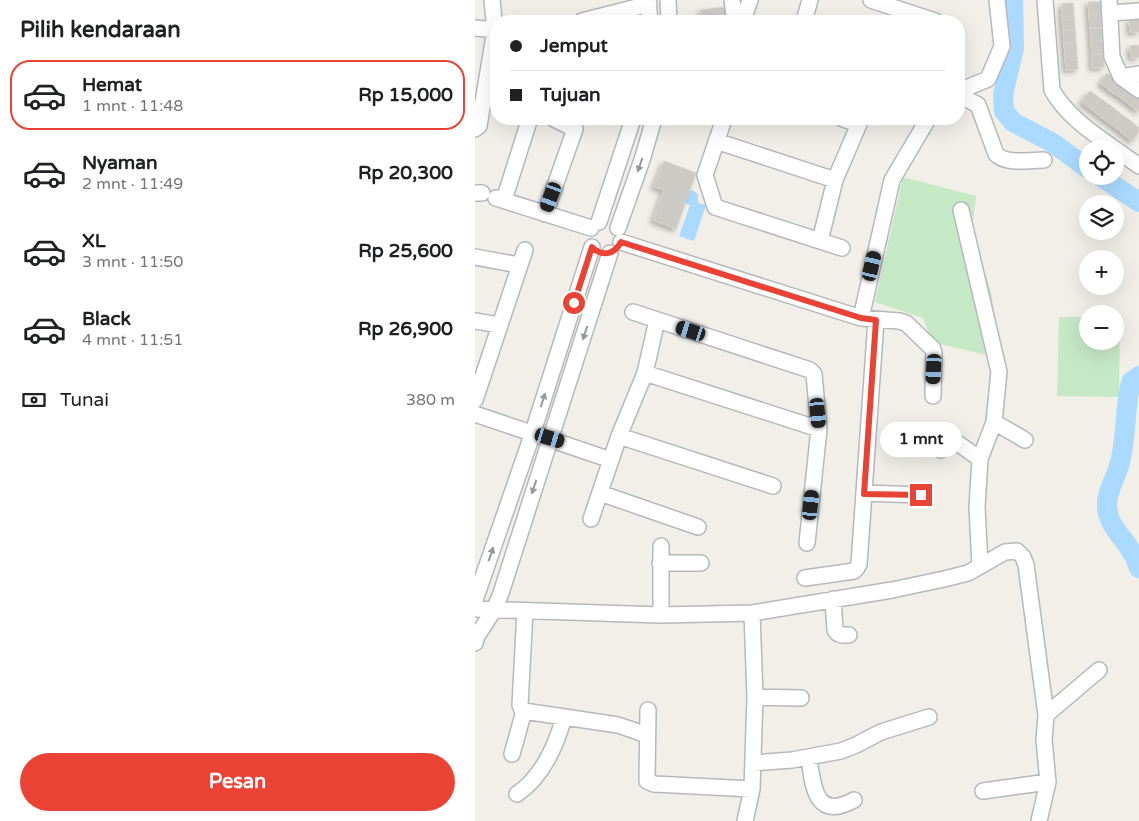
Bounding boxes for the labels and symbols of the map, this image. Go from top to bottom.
one-way arrow [636,158,643,173]
car [538,180,563,214]
car [861,250,882,282]
route start [563,292,585,314]
car [674,319,707,343]
one-way arrow [580,325,588,340]
car [925,354,942,384]
one-way arrow [539,392,547,407]
car [809,397,826,429]
callout: 1 mnt [880,422,962,458]
car [533,426,566,450]
one-way arrow [530,480,538,495]
route end [910,484,932,506]
car [801,489,820,521]
one-way arrow [488,546,495,561]

